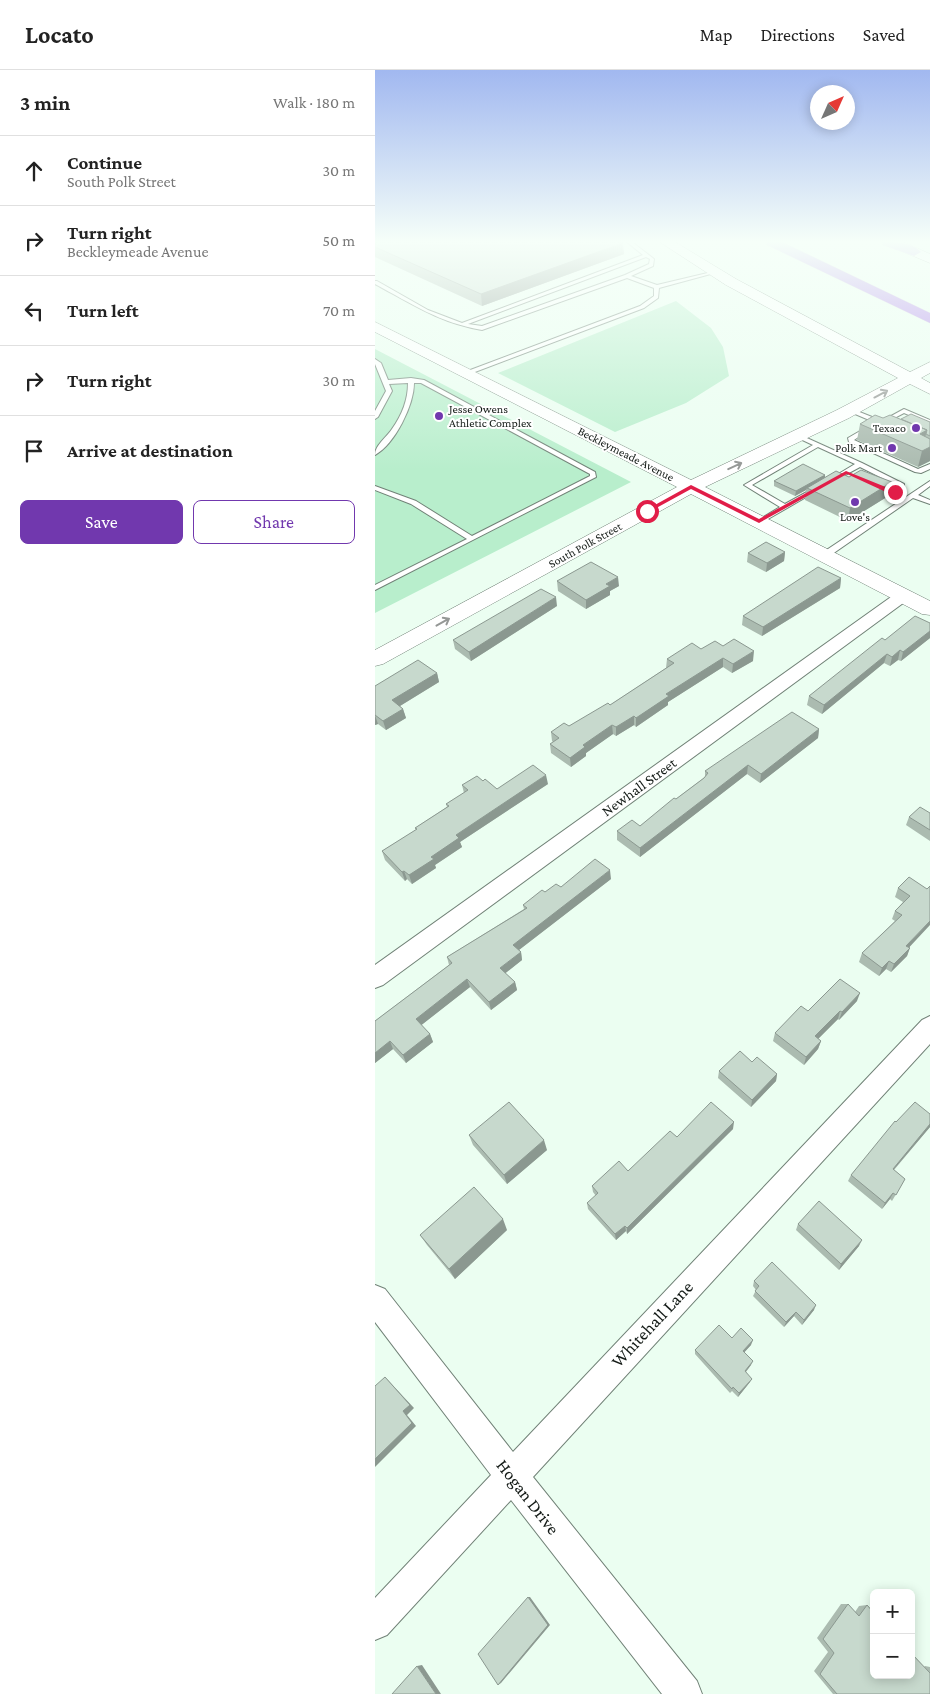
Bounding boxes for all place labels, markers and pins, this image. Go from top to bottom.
place label: Jesse Owens Athletic Complex [448,402,532,430]
marker: Jesse Owens Athletic Complex [433,410,445,422]
place label: Texaco [873,421,906,435]
marker: Texaco [910,422,922,434]
place label: Polk Mart [835,441,883,455]
marker: Polk Mart [886,442,898,454]
marker: Love's [849,496,861,508]
place label: Love's [840,510,870,524]

